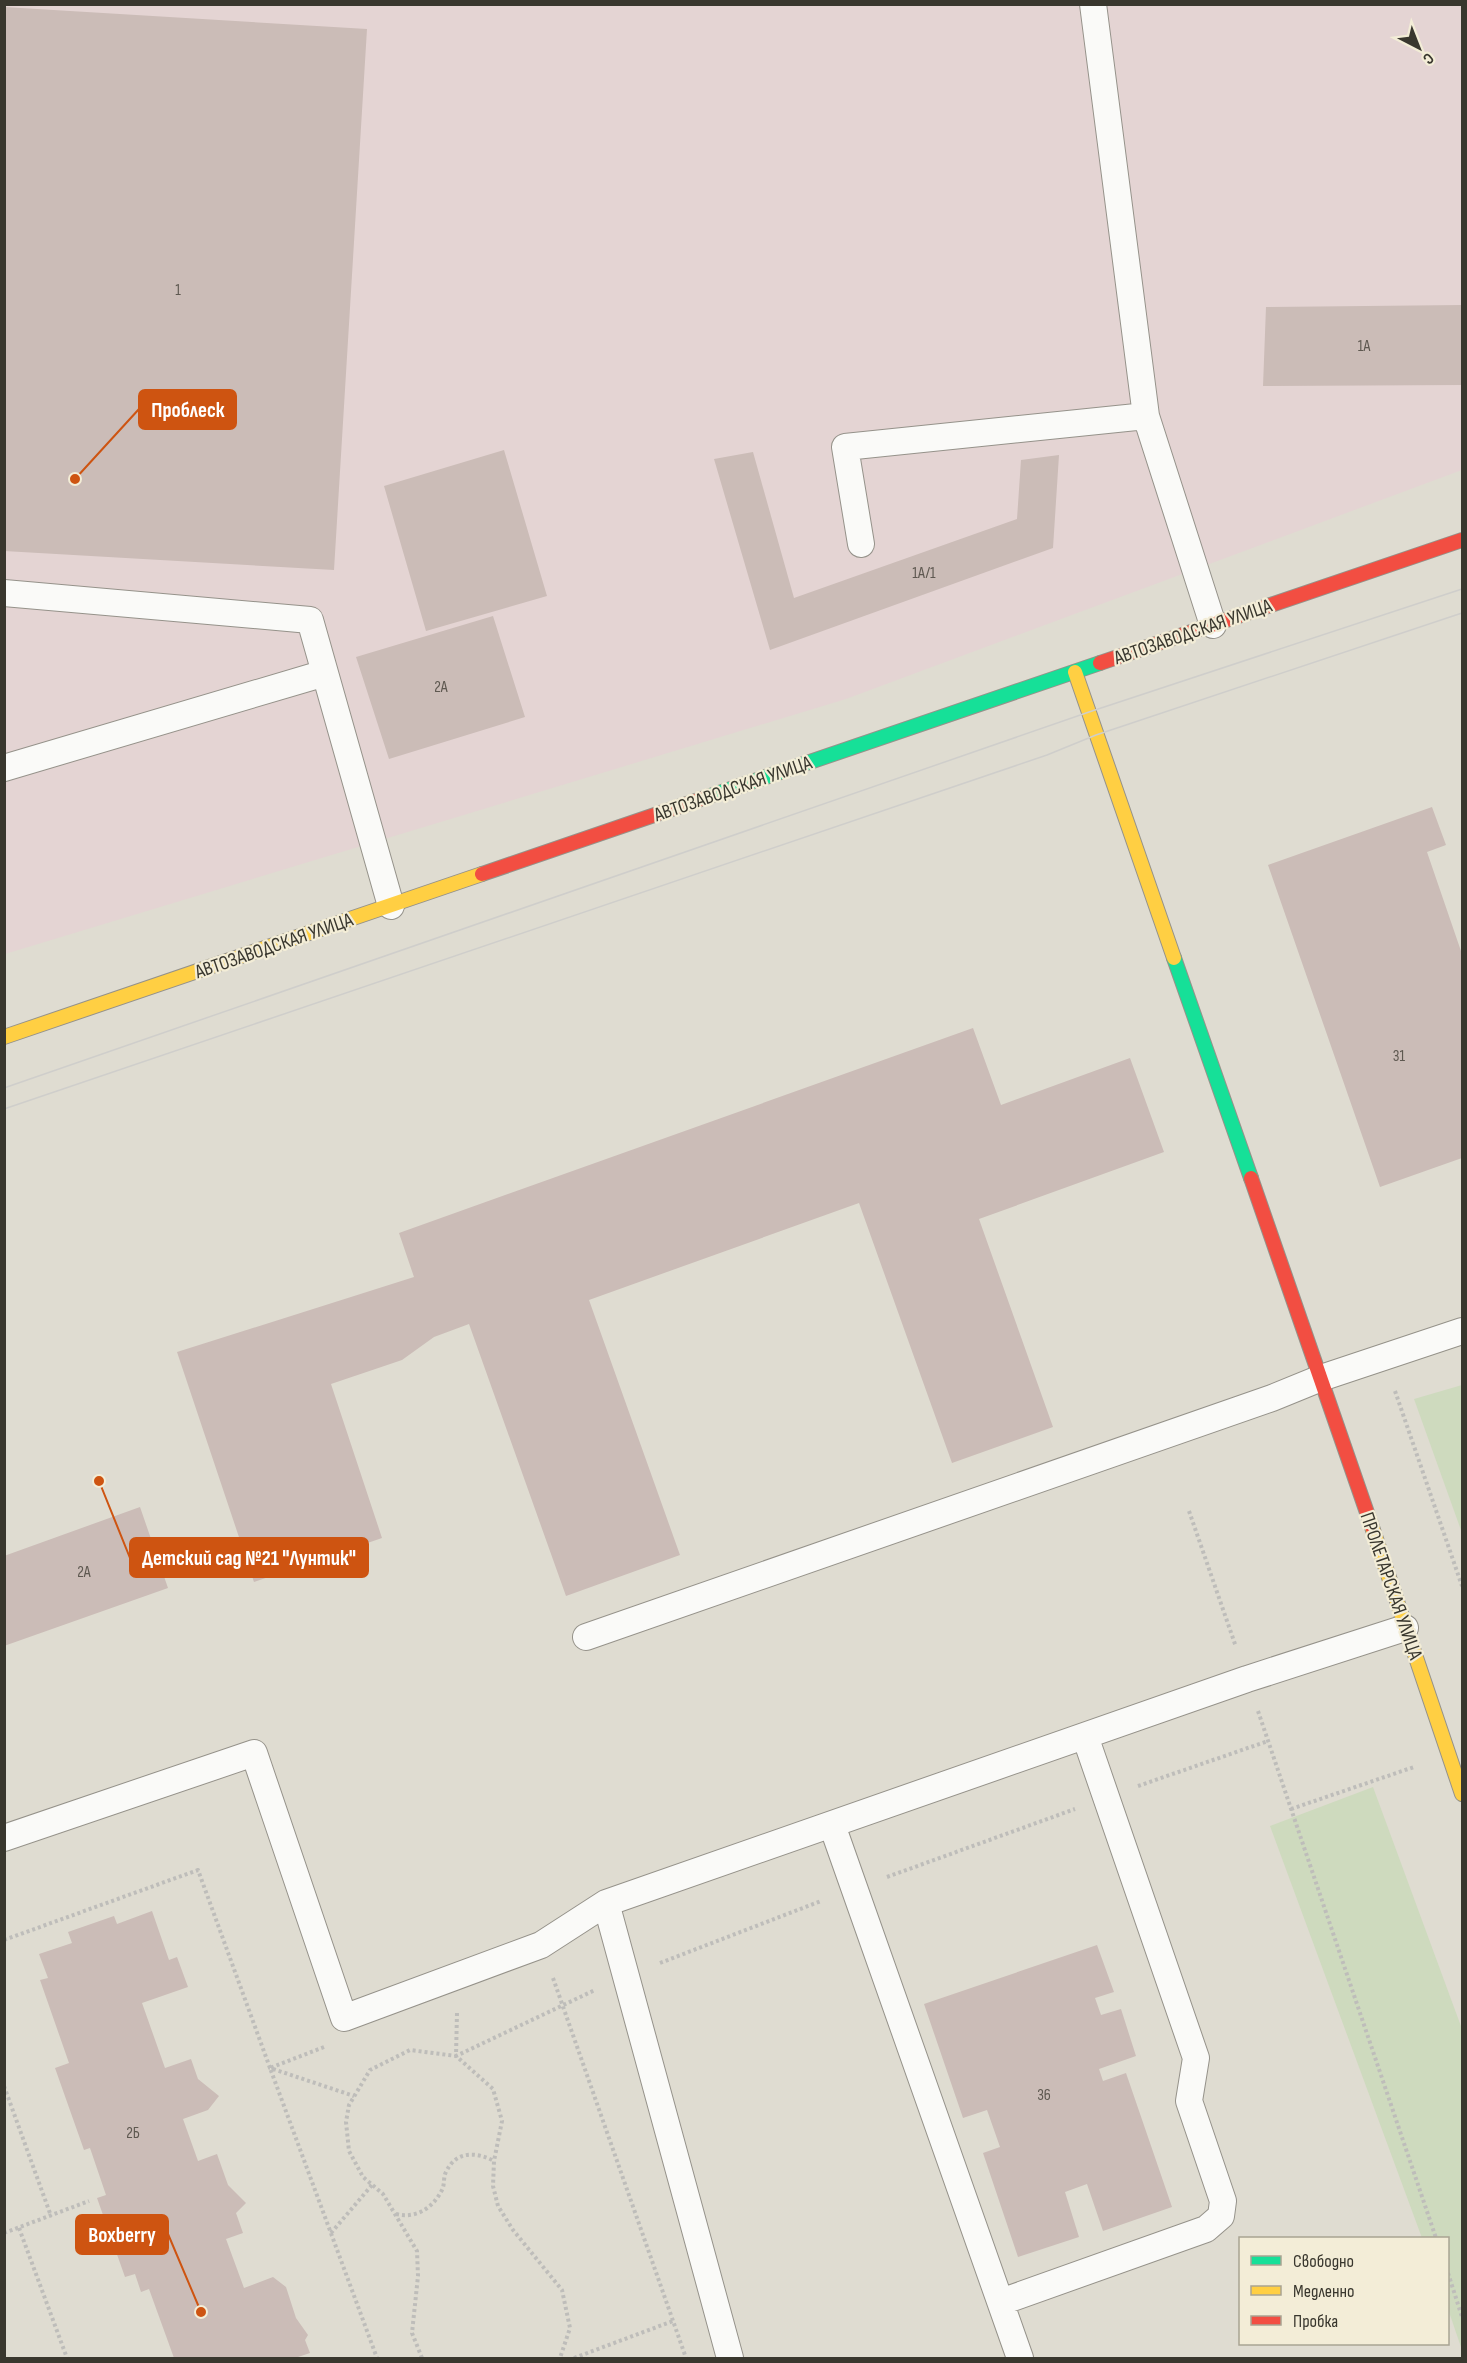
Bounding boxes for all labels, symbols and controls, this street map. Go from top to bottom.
north arrow [1389,18,1449,78]
text: С [1419,48,1437,68]
house number: 1 [175,281,181,300]
house number: 1А [1358,337,1370,356]
callout: Проблеск [139,390,236,429]
text: Проблеск [151,398,225,423]
house number: 1А/1 [912,564,936,583]
street label: АВТОЗАВОДСКАЯ УЛИЦА [1110,594,1276,671]
house number: 2А [434,678,448,697]
street label: АВТОЗАВОДСКАЯ УЛИЦА [650,751,816,828]
street label: АВТОЗАВОДСКАЯ УЛИЦА [191,908,357,985]
house number: 31 [1393,1047,1406,1066]
street label: ПРОЛЕТАРСКАЯ УЛИЦА [1355,1509,1428,1663]
callout: Детский сад №21 "Лунтик" [130,1538,368,1577]
text: Детский сад №21 "Лунтик" [142,1546,356,1571]
house number: 2А [77,1563,91,1582]
house number: 36 [1037,2086,1051,2105]
house number: 2Б [126,2124,140,2143]
callout: Boxberry [76,2215,168,2254]
text: Boxberry [88,2223,156,2248]
legend [1239,2237,1449,2345]
text: Свободно [1293,2251,1354,2272]
text: Медленно [1293,2281,1355,2302]
text: Пробка [1293,2311,1338,2332]

